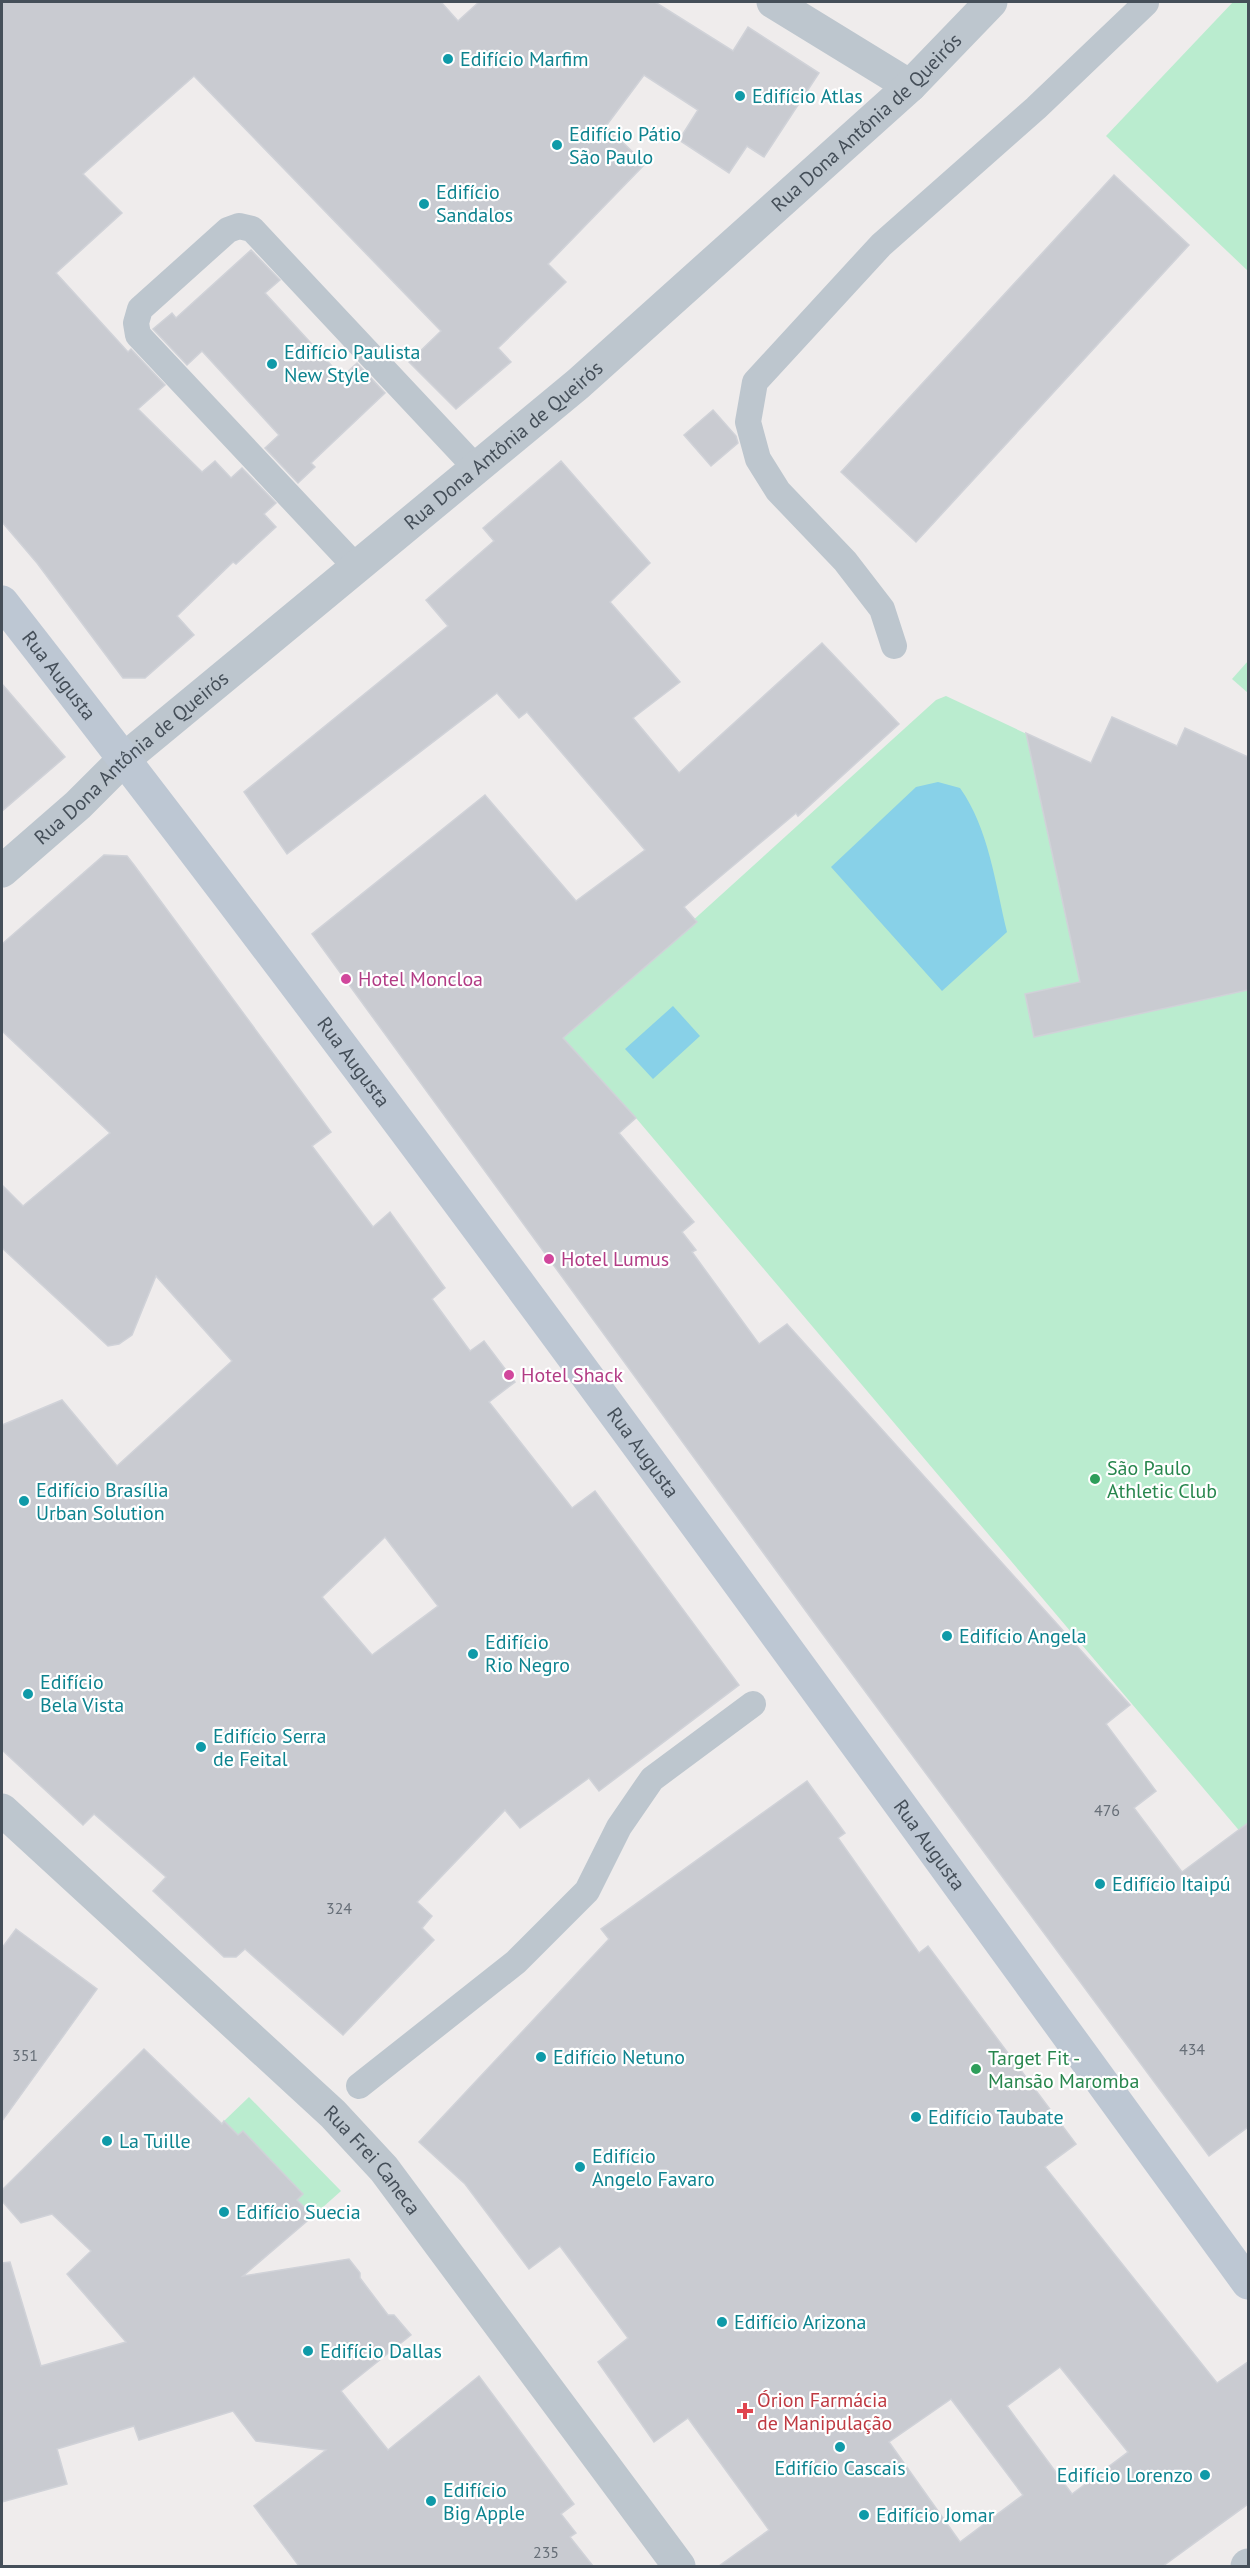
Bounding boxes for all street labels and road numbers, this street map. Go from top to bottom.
street label: Rua Dona Antônia de Queirós [766,27,967,217]
street label: Rua Dona Antônia de Queirós [399,355,608,535]
street label: Rua Augusta [16,625,102,725]
street label: Rua Dona Antônia de Queirós [29,665,234,850]
street label: Rua Augusta [311,1012,396,1112]
street label: Rua Augusta [601,1402,685,1503]
street label: Rua Augusta [888,1794,971,1896]
street label: Rua Frei Caneca [318,2099,427,2220]

